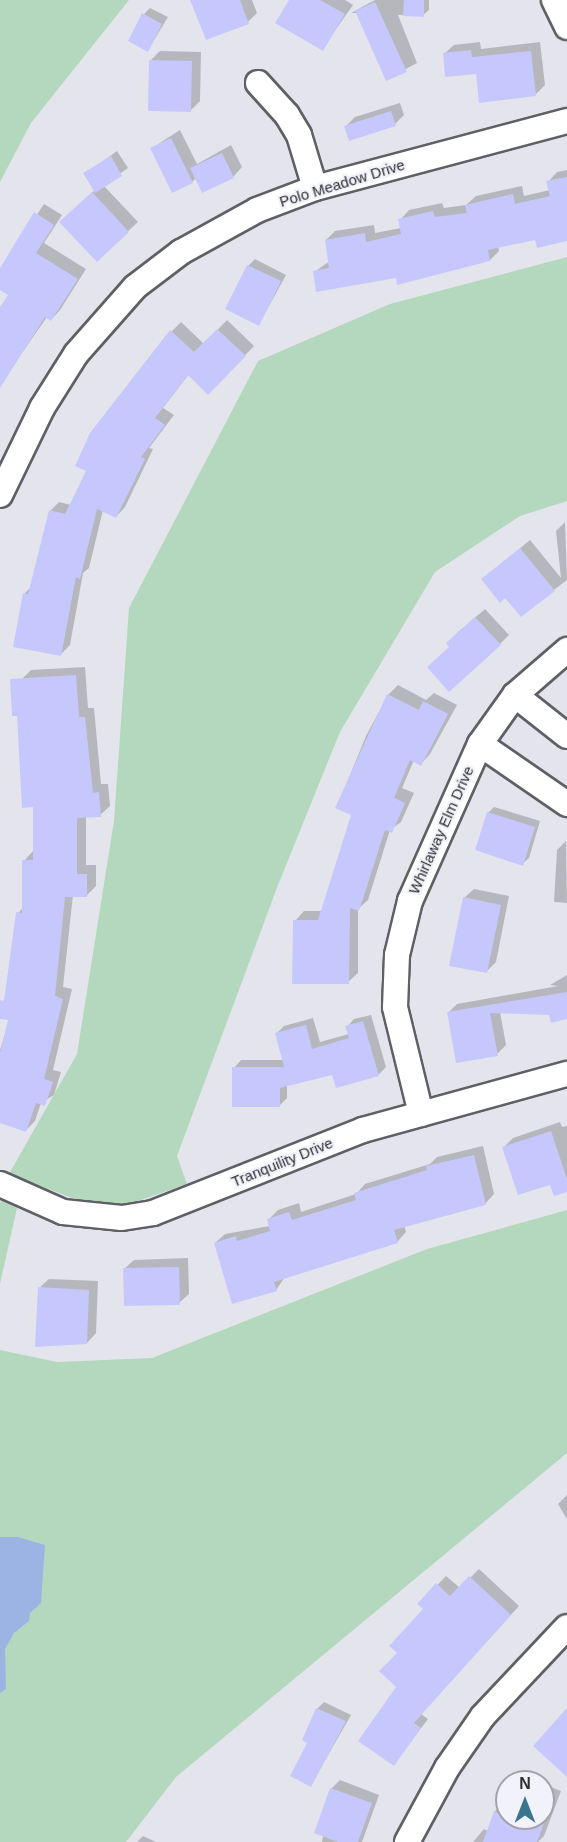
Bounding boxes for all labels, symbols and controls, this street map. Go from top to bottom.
street label: Polo Meadow Drive [277,155,407,211]
street label: Whirlaway Elm Drive [405,763,477,897]
street label: Tranquility Drive [229,1133,335,1191]
north arrow [495,1770,555,1830]
text: N [519,1775,531,1792]

